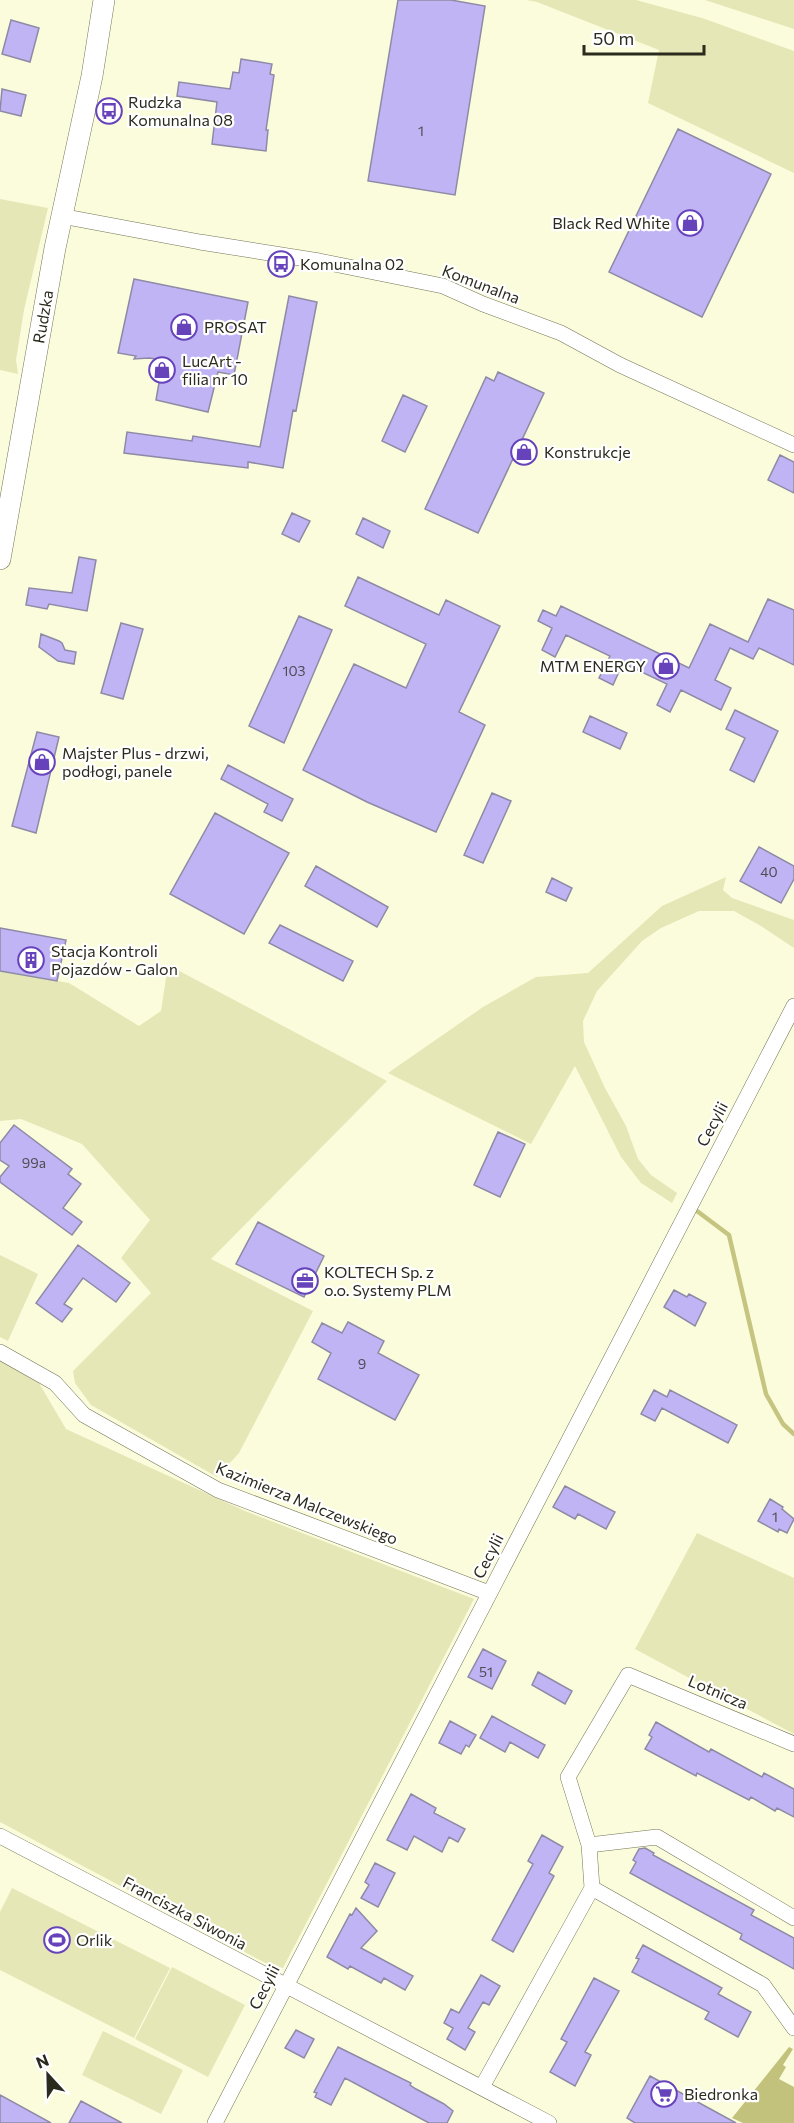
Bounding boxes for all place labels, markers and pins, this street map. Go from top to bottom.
place label: Rudzka Komunalna 08 [128,92,233,129]
bus stop icon: Rudzka Komunalna 08 [94,96,124,126]
shop icon: Black Red White [675,208,705,238]
place label: Black Red White [552,213,670,232]
bus stop icon: Komunalna 02 [266,249,296,279]
place label: Komunalna 02 [300,254,404,273]
shop icon: PROSAT [169,312,199,342]
place label: PROSAT [204,317,267,336]
place label: LucArt - filia nr 10 [182,351,248,388]
shop icon: LucArt - filia nr 10 [147,355,177,385]
shop icon: Konstrukcje [509,437,539,467]
place label: Konstrukcje [544,442,631,461]
shop icon: MTM ENERGY [651,651,681,681]
place label: MTM ENERGY [540,656,647,675]
place label: Majster Plus - drzwi, podłogi, panele [62,743,209,780]
shop icon: Majster Plus - drzwi, podłogi, panele [27,747,57,777]
place label: Stacja Kontroli Pojazdów - Galon [51,941,178,978]
building icon: Stacja Kontroli Pojazdów - Galon [16,945,46,975]
place label: KOLTECH Sp. z o.o. Systemy PLM [324,1262,452,1299]
office icon: KOLTECH Sp. z o.o. Systemy PLM [290,1266,320,1296]
sports icon: Orlik [42,1925,72,1955]
place label: Orlik [76,1930,113,1949]
supermarket icon: Biedronka [649,2079,679,2109]
place label: Biedronka [684,2084,758,2103]

